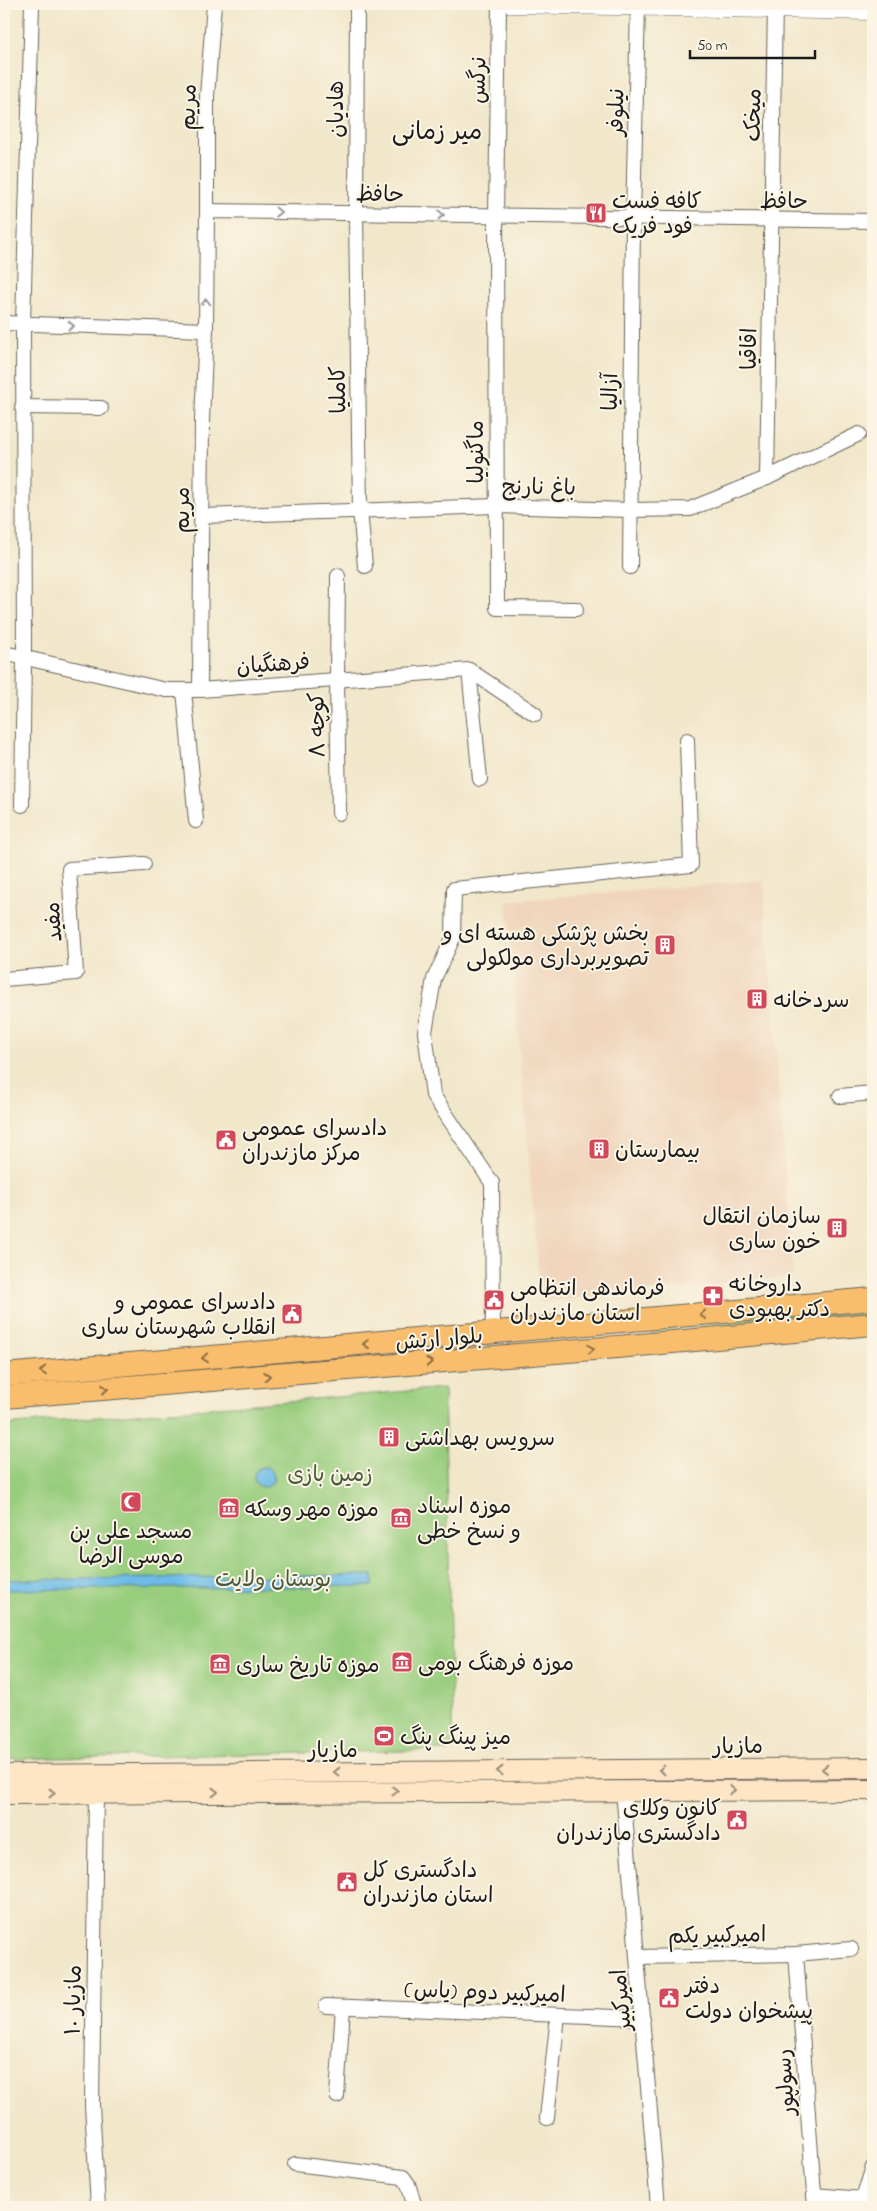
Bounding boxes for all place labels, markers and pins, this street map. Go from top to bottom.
place label: کافه فست فود فریک [612,187,702,244]
restaurant icon: کافه فست فود فریک [584,201,608,225]
place label: بخش پژشکی هسته ای و تصویربرداری مولکولی [440,919,650,976]
building icon: بخش پژشکی هسته ای و تصویربرداری مولکولی [653,933,677,957]
place label: سردخانه [773,986,850,1018]
building icon: سردخانه [745,987,769,1011]
place label: دادسرای عمومی مرکز مازندران [242,1114,388,1171]
public building icon: دادسرای عمومی مرکز مازندران [214,1128,238,1152]
place label: بیمارستان [615,1136,700,1168]
building icon: بیمارستان [587,1137,611,1161]
place label: سازمان انتقال خون ساری [702,1202,821,1259]
building icon: سازمان انتقال خون ساری [825,1216,849,1240]
place label: داروخانه دکتر بهبودی [729,1270,830,1327]
place label: فرماندهی انتظامی استان مازندران [510,1274,665,1331]
pharmacy icon: داروخانه دکتر بهبودی [701,1284,725,1308]
place label: دادسرای عمومی و انقلاب شهرستان ساری [81,1288,276,1345]
public building icon: فرماندهی انتظامی استان مازندران [482,1288,506,1312]
public building icon: دادسرای عمومی و انقلاب شهرستان ساری [280,1302,304,1326]
place label: سرویس بهداشتی [405,1424,555,1456]
building icon: سرویس بهداشتی [377,1425,401,1449]
mosque icon: مسجد علی بن موسی الرضا [119,1490,143,1514]
place label: موزه اسناد و نسخ خطی [417,1492,521,1549]
place label: موزه مهر وسکه [245,1495,379,1527]
museum icon: موزه مهر وسکه [217,1496,241,1520]
museum icon: موزه اسناد و نسخ خطی [389,1506,413,1530]
place label: مسجد علی بن موسی الرضا [70,1517,192,1574]
place label: موزه فرهنگ بومی [418,1649,574,1681]
museum icon: موزه فرهنگ بومی [390,1650,414,1674]
place label: موزه تاریخ ساری [236,1651,380,1683]
museum icon: موزه تاریخ ساری [208,1652,232,1676]
place label: میز پینگ پنگ [400,1723,511,1755]
sports icon: میز پینگ پنگ [372,1724,396,1748]
place label: کانون وکلای دادگستری مازندران [556,1794,721,1851]
public building icon: کانون وکلای دادگستری مازندران [725,1808,749,1832]
place label: دادگستری کل استان مازندران [363,1856,493,1913]
public building icon: دادگستری کل استان مازندران [335,1870,359,1894]
place label: دفتر پیشخوان دولت [683,1972,813,2029]
public building icon: دفتر پیشخوان دولت [657,1986,681,2010]

